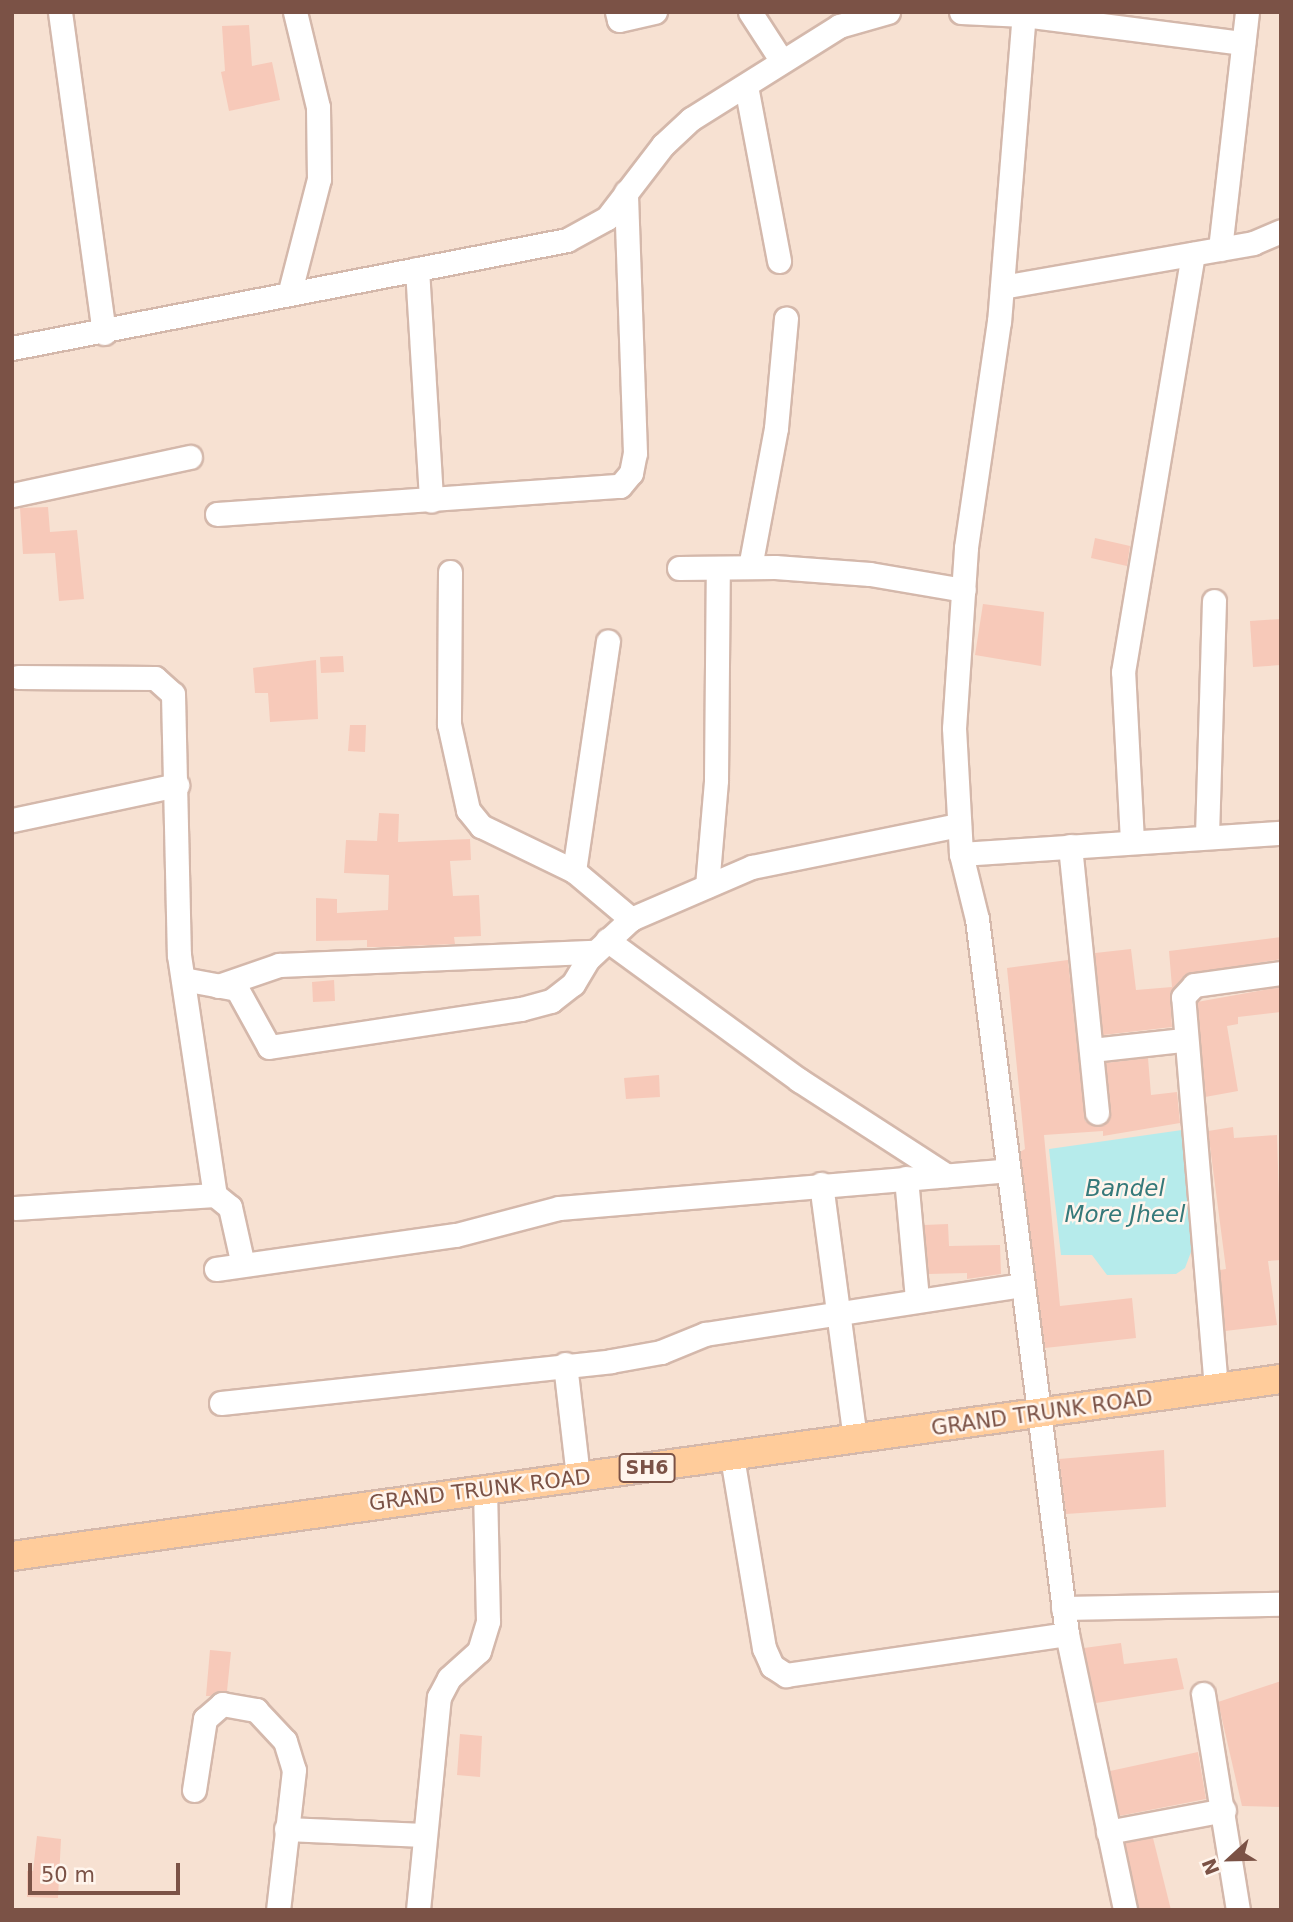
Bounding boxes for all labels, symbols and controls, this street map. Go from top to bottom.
water label: Bandel More Jheel [1065,1174,1185,1228]
street label: GRAND TRUNK ROAD [930,1385,1154,1441]
road number: SH6 [617,1452,677,1484]
street label: GRAND TRUNK ROAD [368,1464,592,1516]
north arrow [1195,1824,1265,1894]
scale bar [32,1848,184,1892]
text: N [1197,1855,1224,1878]
text: 50 m [41,1863,95,1887]

